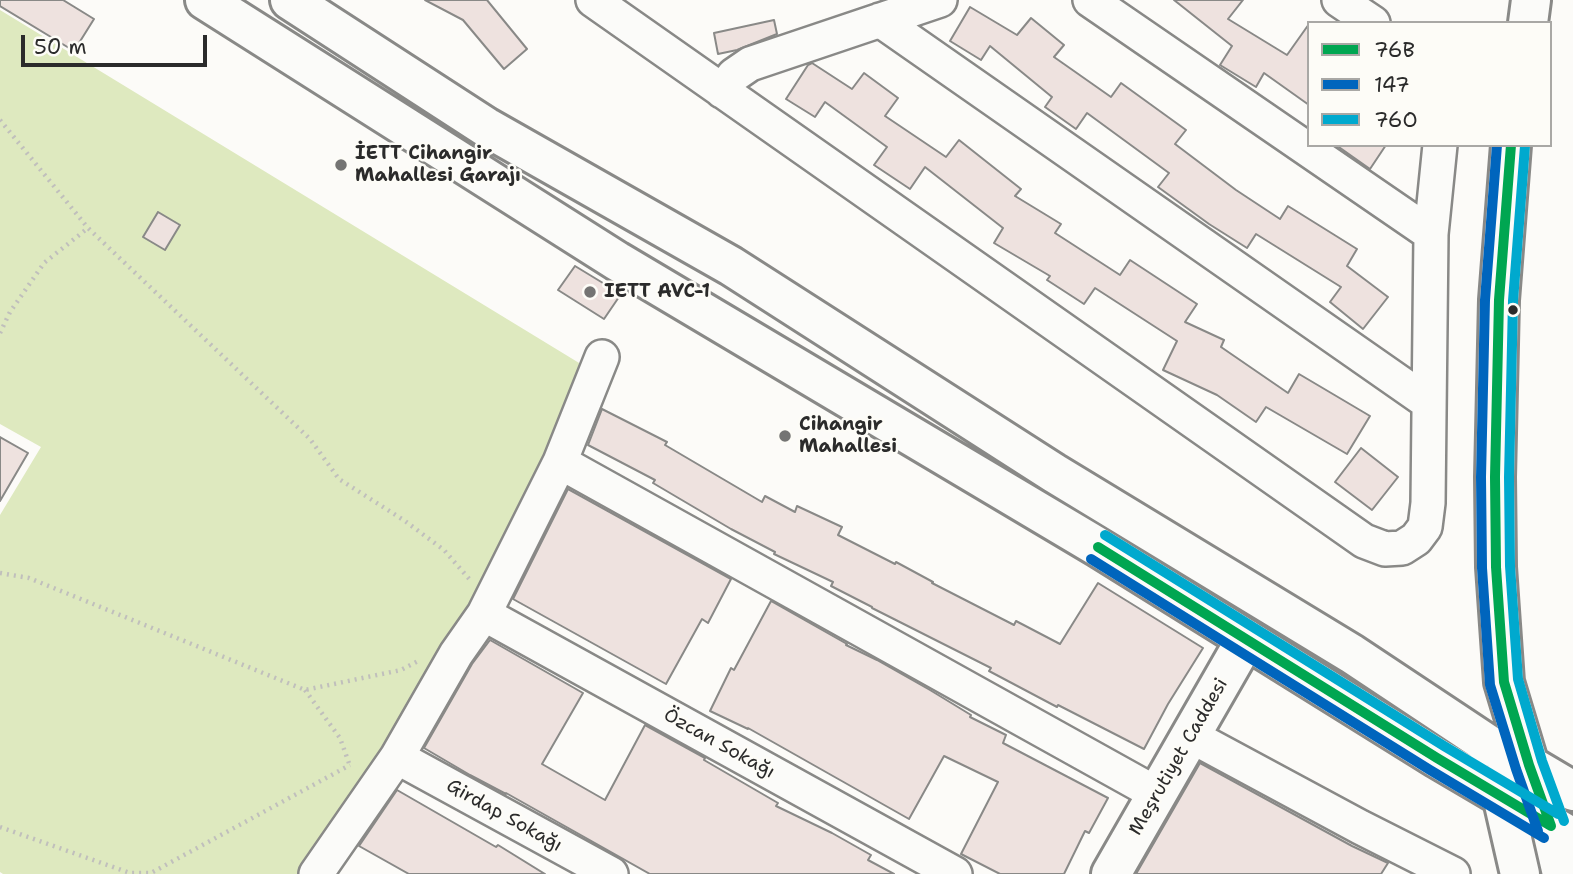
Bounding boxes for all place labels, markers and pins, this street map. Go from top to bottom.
place label: İETT Cihangir Mahallesi Garajı [355,143,521,187]
marker: İETT Cihangir Mahallesi Garajı [333,157,349,173]
place label: IETT AVC-1 [604,281,710,303]
marker: IETT AVC-1 [582,284,598,300]
unlabelled marker [1506,303,1520,317]
place label: Cihangir Mahallesi [799,414,897,458]
marker: Cihangir Mahallesi [777,428,793,444]

